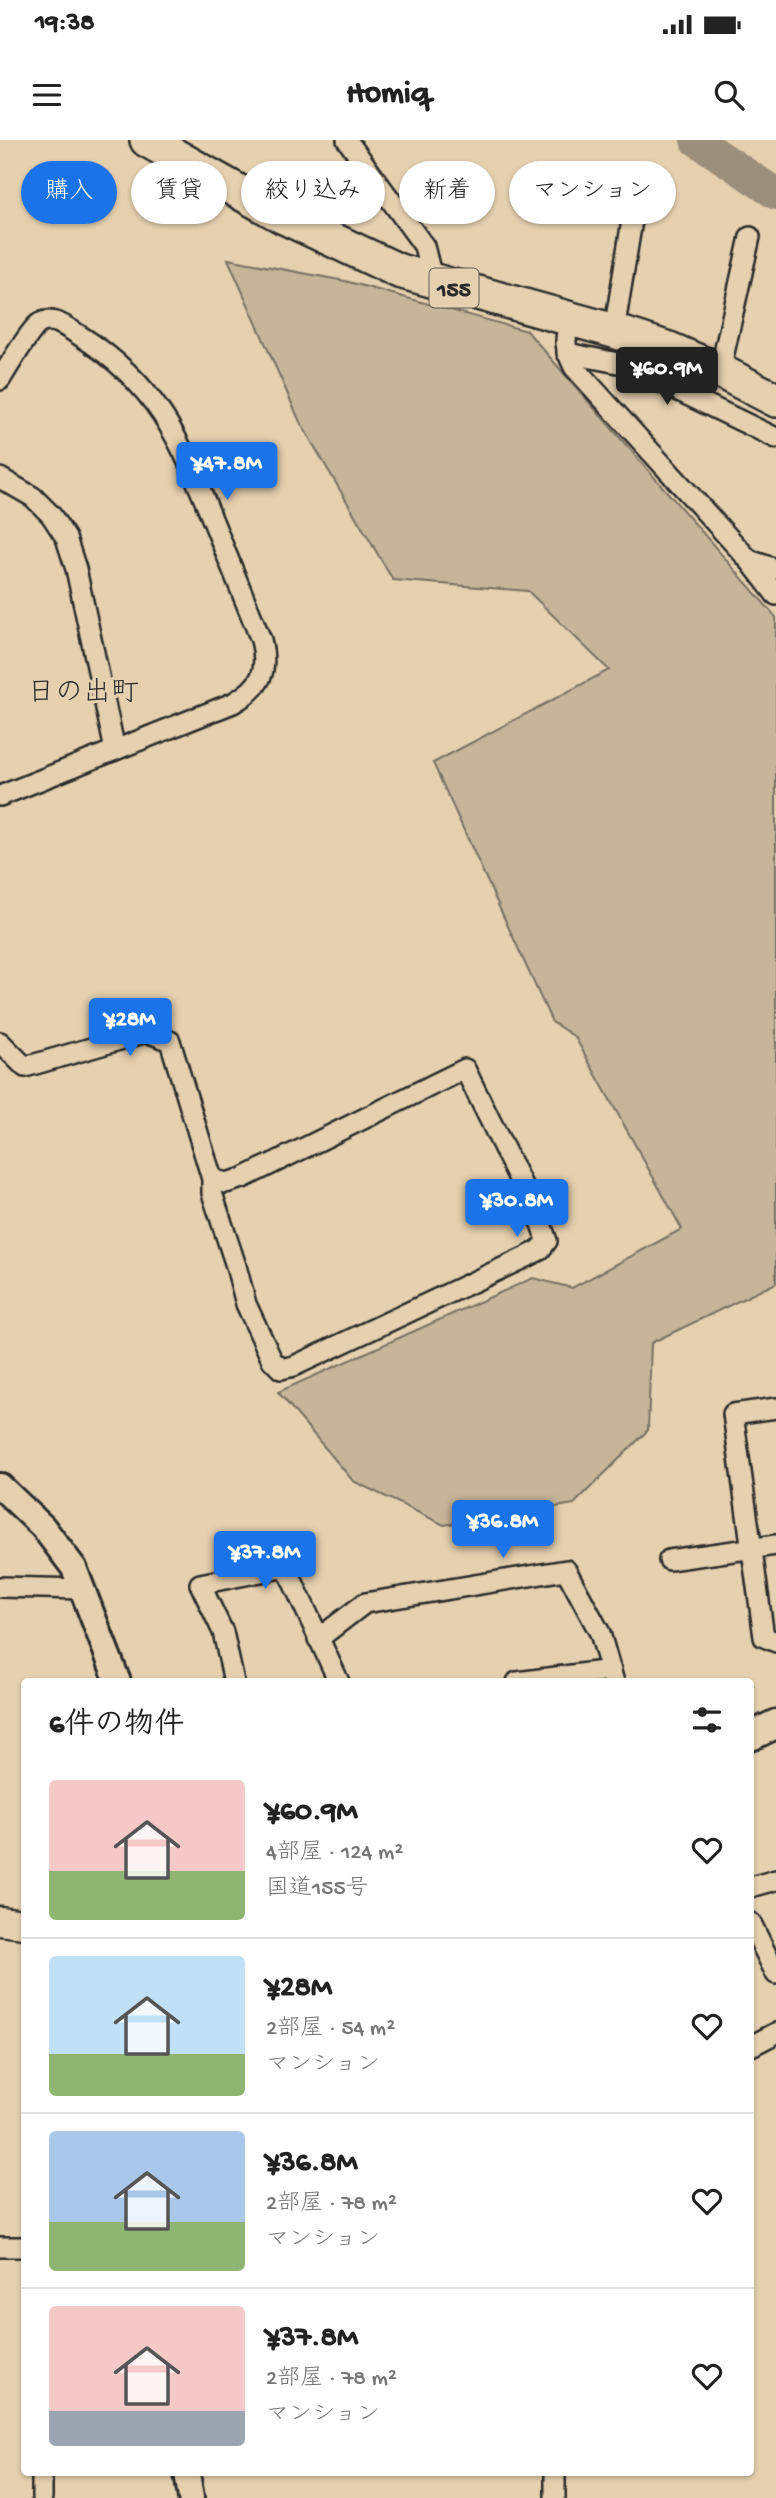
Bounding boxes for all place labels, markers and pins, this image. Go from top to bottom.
pin: ¥60.9M [610,348,724,407]
pin: ¥47.8M [170,442,284,502]
pin: ¥28M [89,998,171,1058]
pin: ¥30.8M [460,1180,574,1239]
pin: ¥36.8M [446,1500,560,1560]
pin: ¥37.8M [208,1532,322,1591]

